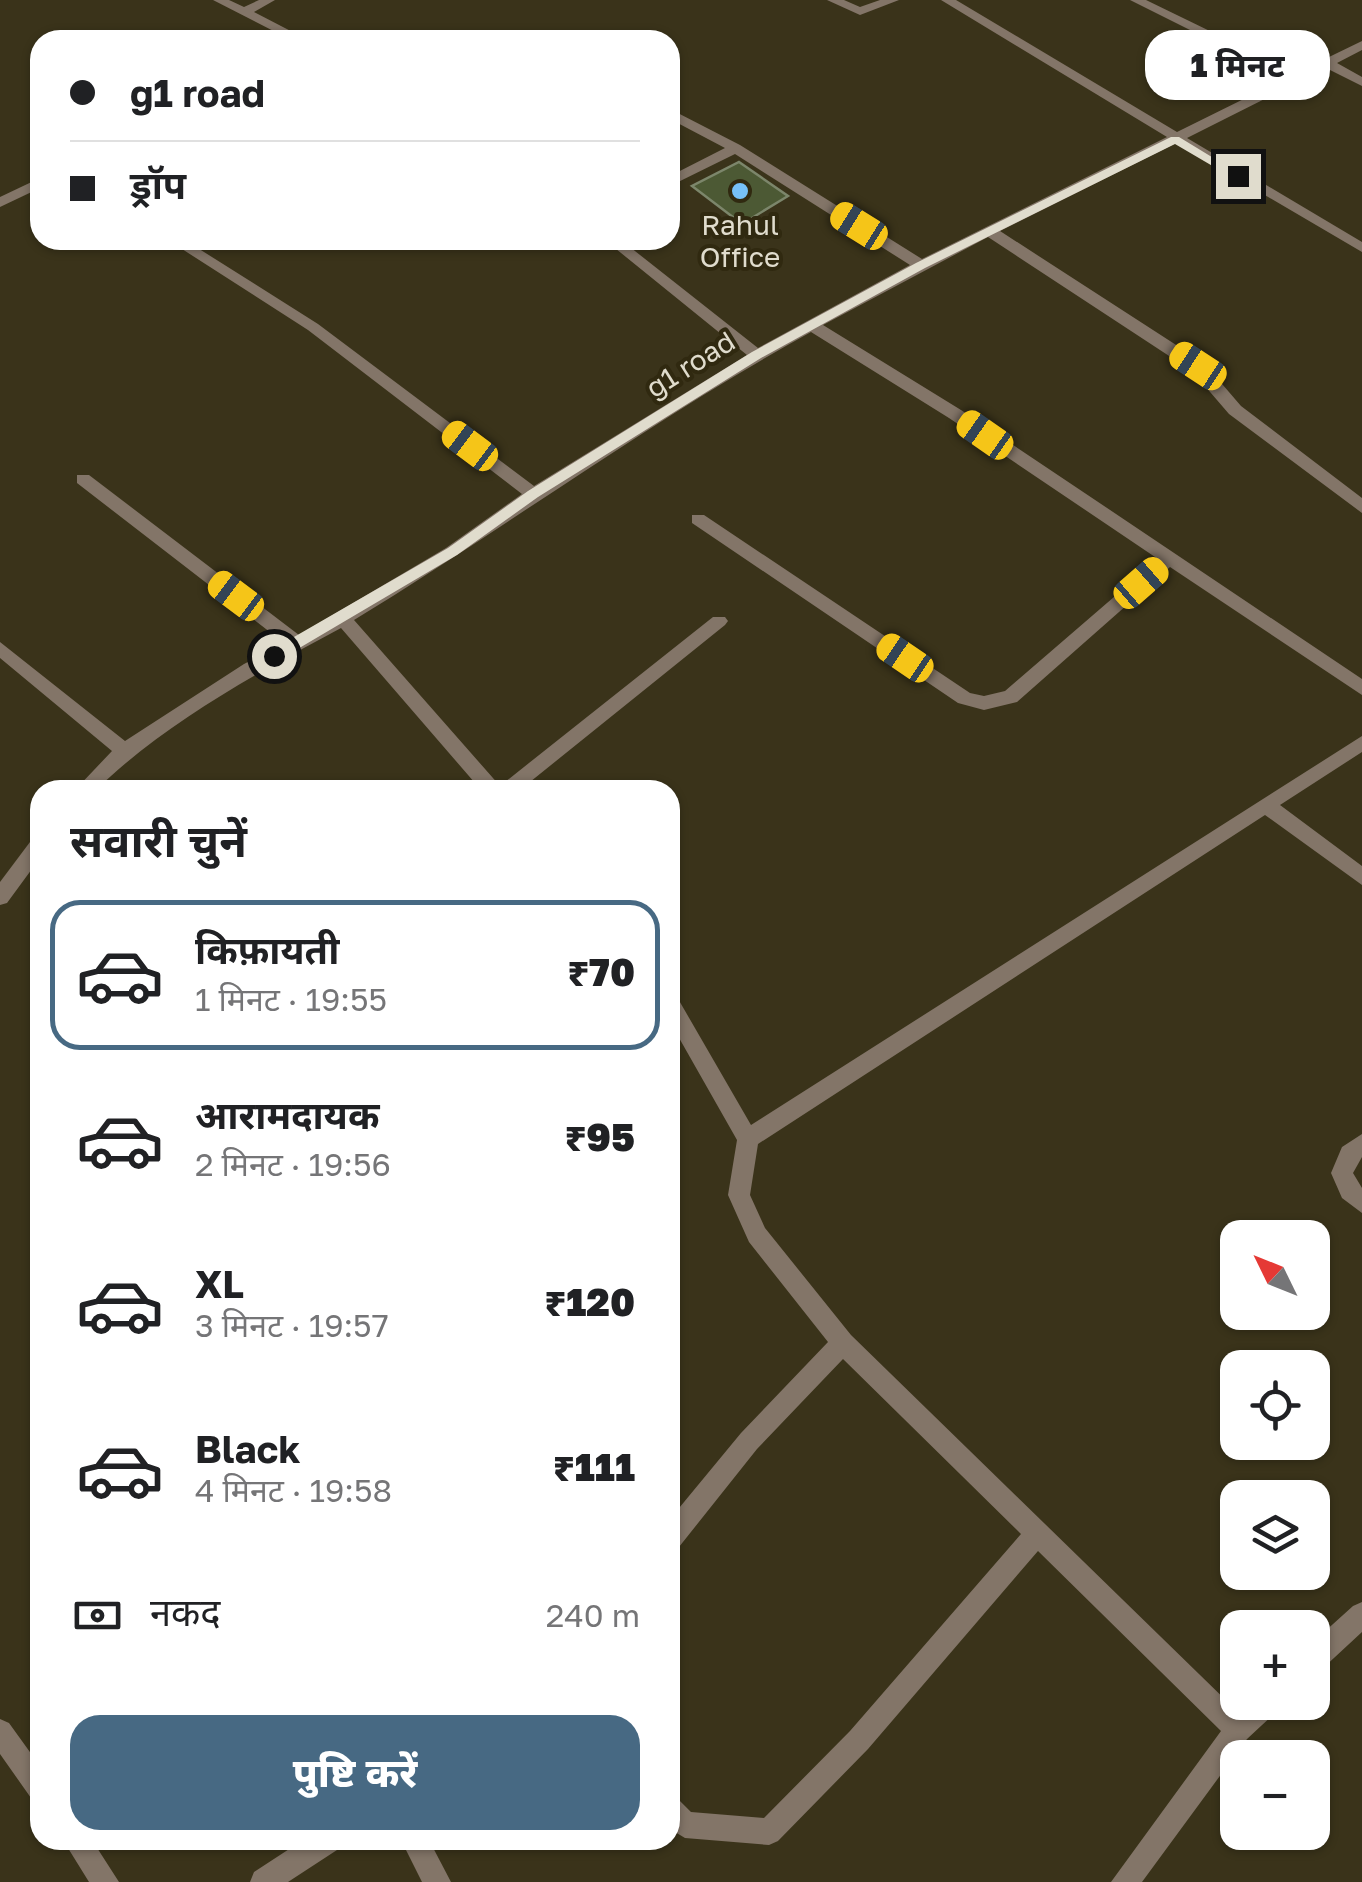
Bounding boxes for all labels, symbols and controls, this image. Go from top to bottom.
callout: 1 मिनट [1146,31,1330,101]
text: 1 मिनट [1191,46,1284,84]
text: g1 road [130,70,265,115]
route end [1216,154,1261,199]
text: ड्रॉप [130,162,186,207]
marker: Rahul Office [729,180,751,202]
car [826,197,892,255]
place label: Rahul Office [700,208,780,273]
street label: g1 road [640,324,740,404]
car [1165,337,1231,395]
car [952,406,1018,464]
car [437,416,503,476]
car [1109,552,1173,614]
car [203,566,269,626]
car [872,629,938,687]
route start [252,634,297,679]
text: सवारी चुनें [70,813,247,867]
text: किफ़ायती [195,927,339,972]
icon: car [75,930,165,1020]
text: ₹70 [567,949,635,994]
text: 1 मिनट · 19:55 [195,980,387,1018]
text: आरामदायक [195,1092,379,1137]
icon: car [75,1095,165,1185]
text: ₹95 [564,1114,635,1159]
text: 2 मिनट · 19:56 [195,1145,391,1183]
north arrow [1220,1220,1330,1330]
map controls [1220,1220,1330,1850]
icon: car [75,1260,165,1350]
text: XL [195,1261,244,1306]
text: ₹120 [544,1279,635,1324]
text: 3 मिनट · 19:57 [195,1306,389,1344]
button: locate [1220,1350,1330,1460]
icon: car [75,1425,165,1515]
text: Black [195,1426,300,1471]
text: ₹111 [553,1444,635,1489]
text: 4 मिनट · 19:58 [195,1471,392,1509]
button: layers [1220,1480,1330,1590]
icon: cash [70,1588,125,1643]
text: नकद [150,1589,220,1634]
text: 240 m [546,1596,640,1634]
button: + [1220,1610,1330,1720]
button: पुष्टि करें [70,1715,640,1830]
button: − [1220,1740,1330,1850]

